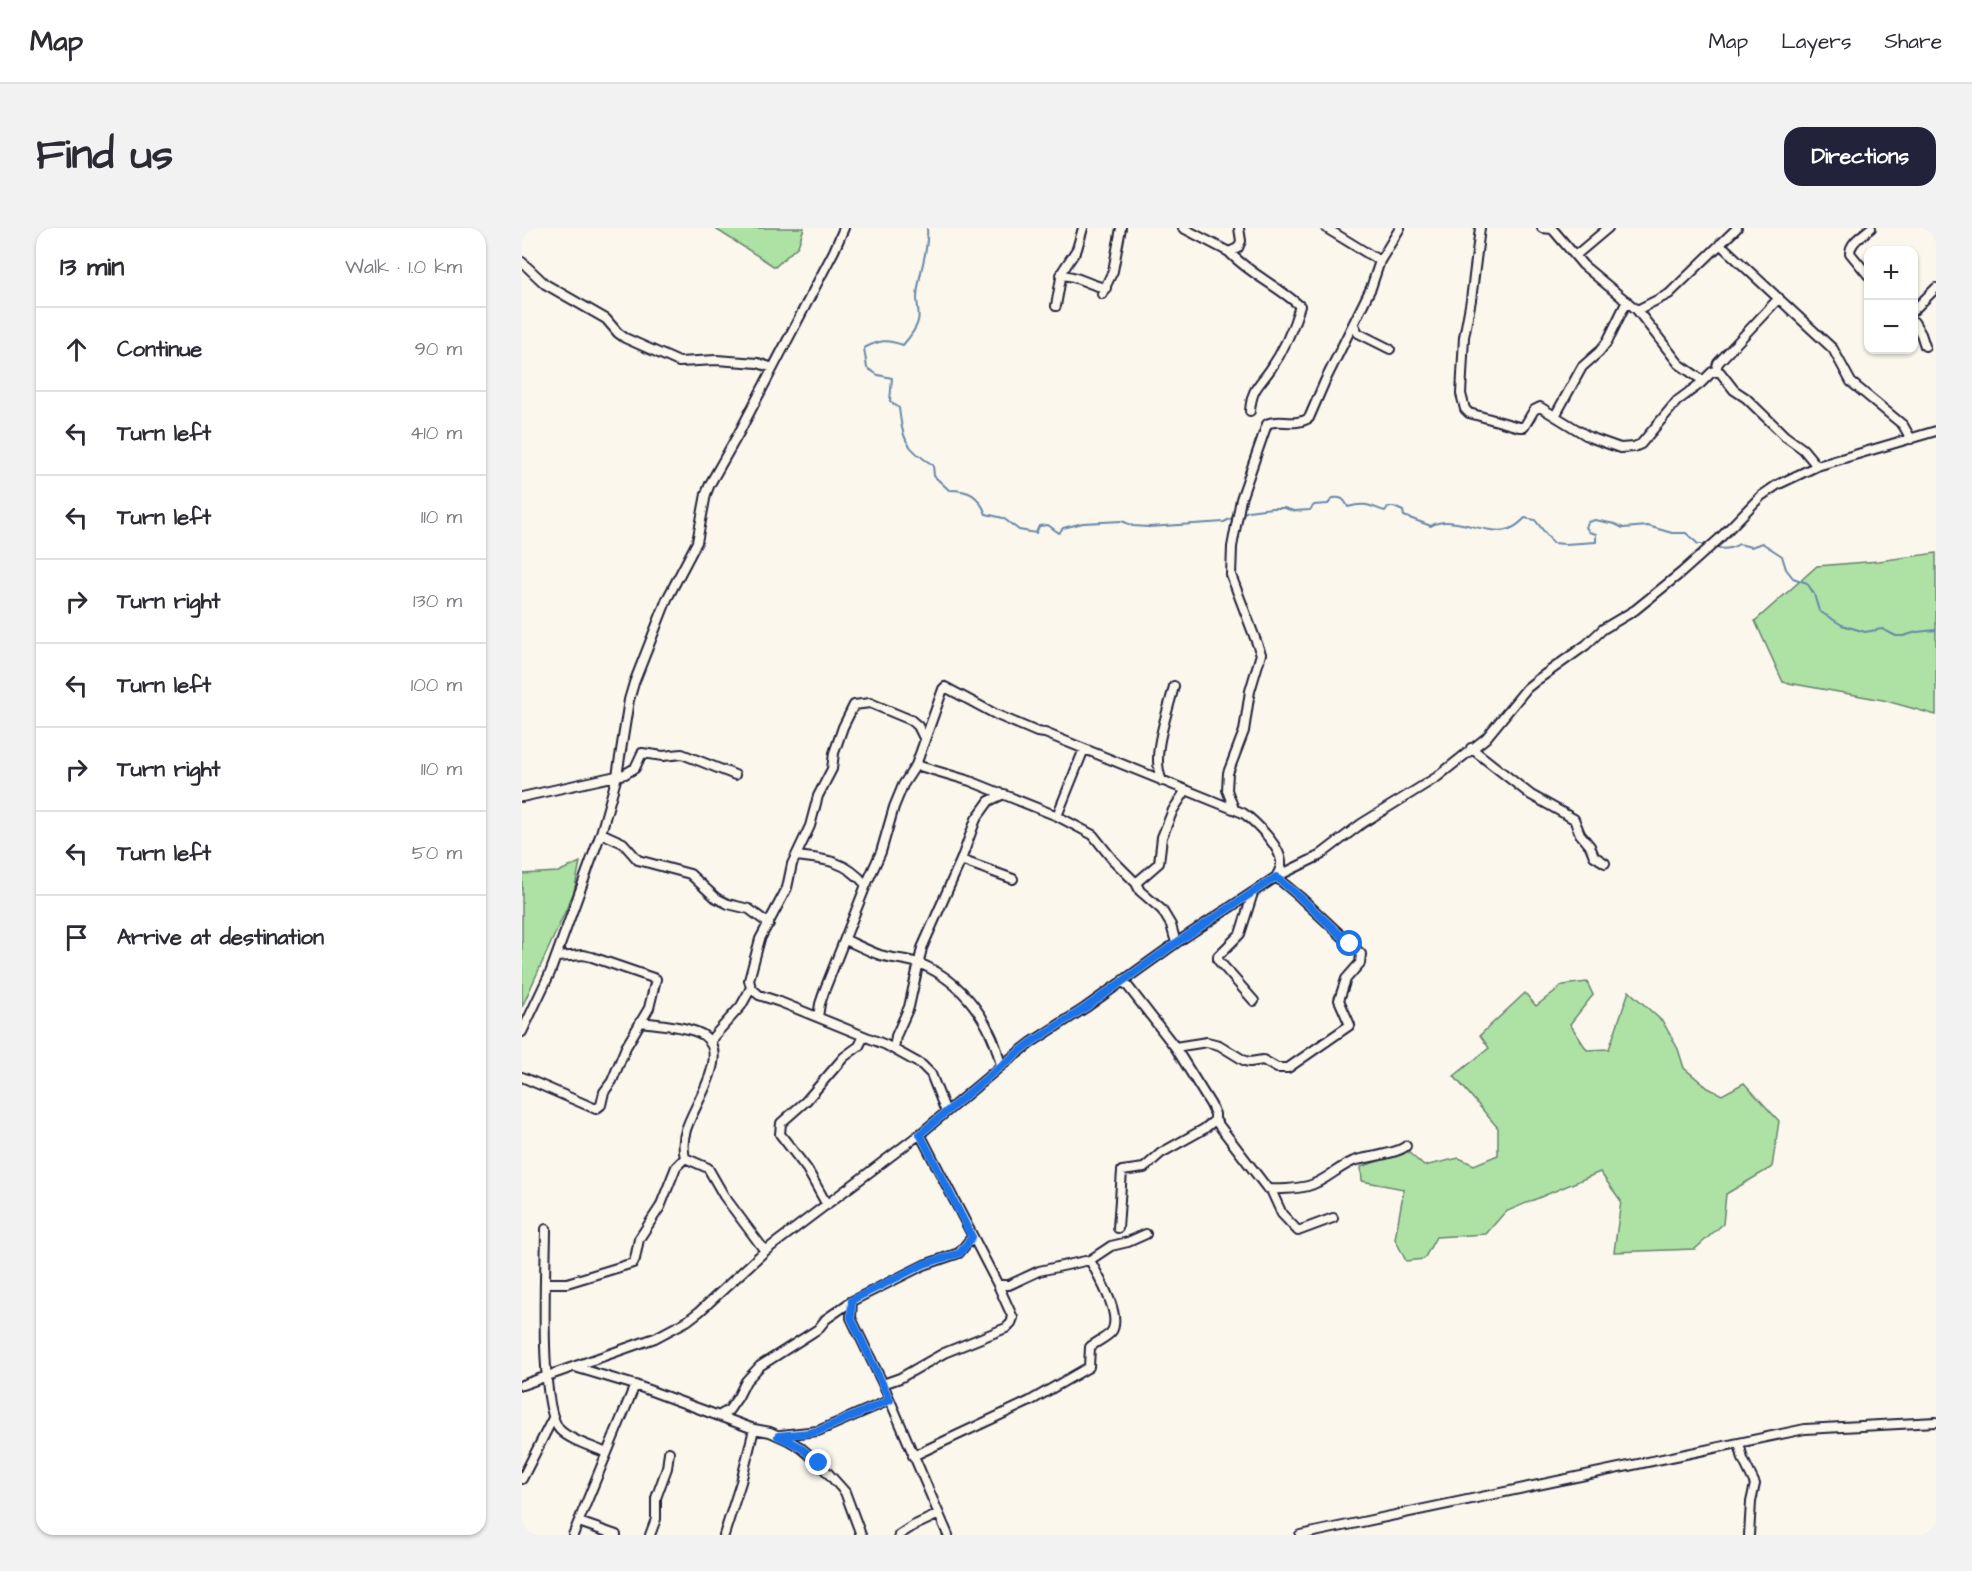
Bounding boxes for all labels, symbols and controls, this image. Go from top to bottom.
text: Map [30,22,83,61]
text: Map [1708,27,1748,56]
text: Layers [1781,27,1851,56]
text: Share [1884,27,1942,56]
text: Find us [36,127,173,185]
button: Directions [1784,127,1936,186]
map controls [1864,246,1918,354]
button: + [1864,246,1918,300]
text: 13 min [60,249,124,285]
text: Walk · 1.0 km [345,253,462,281]
button: − [1864,300,1918,354]
icon: ahead [60,333,93,366]
text: Continue [117,334,202,365]
text: 90 m [414,335,462,363]
icon: left [60,417,93,450]
text: Turn left [117,418,211,449]
text: 410 m [410,419,462,447]
icon: left [60,501,93,534]
text: Turn left [117,502,211,533]
text: 110 m [421,503,462,531]
icon: right [60,585,93,618]
text: Turn right [117,586,220,617]
text: 130 m [413,587,462,615]
icon: left [60,669,93,702]
text: Turn left [117,670,211,701]
text: 100 m [411,671,462,699]
icon: right [60,753,93,786]
text: Turn right [117,754,220,785]
text: 110 m [421,755,462,783]
icon: left [60,837,93,870]
text: Turn left [117,838,211,869]
text: 50 m [412,839,462,867]
icon: arrive [60,921,93,954]
text: Arrive at destination [117,922,324,953]
route start [1336,930,1362,956]
route end [805,1449,831,1475]

